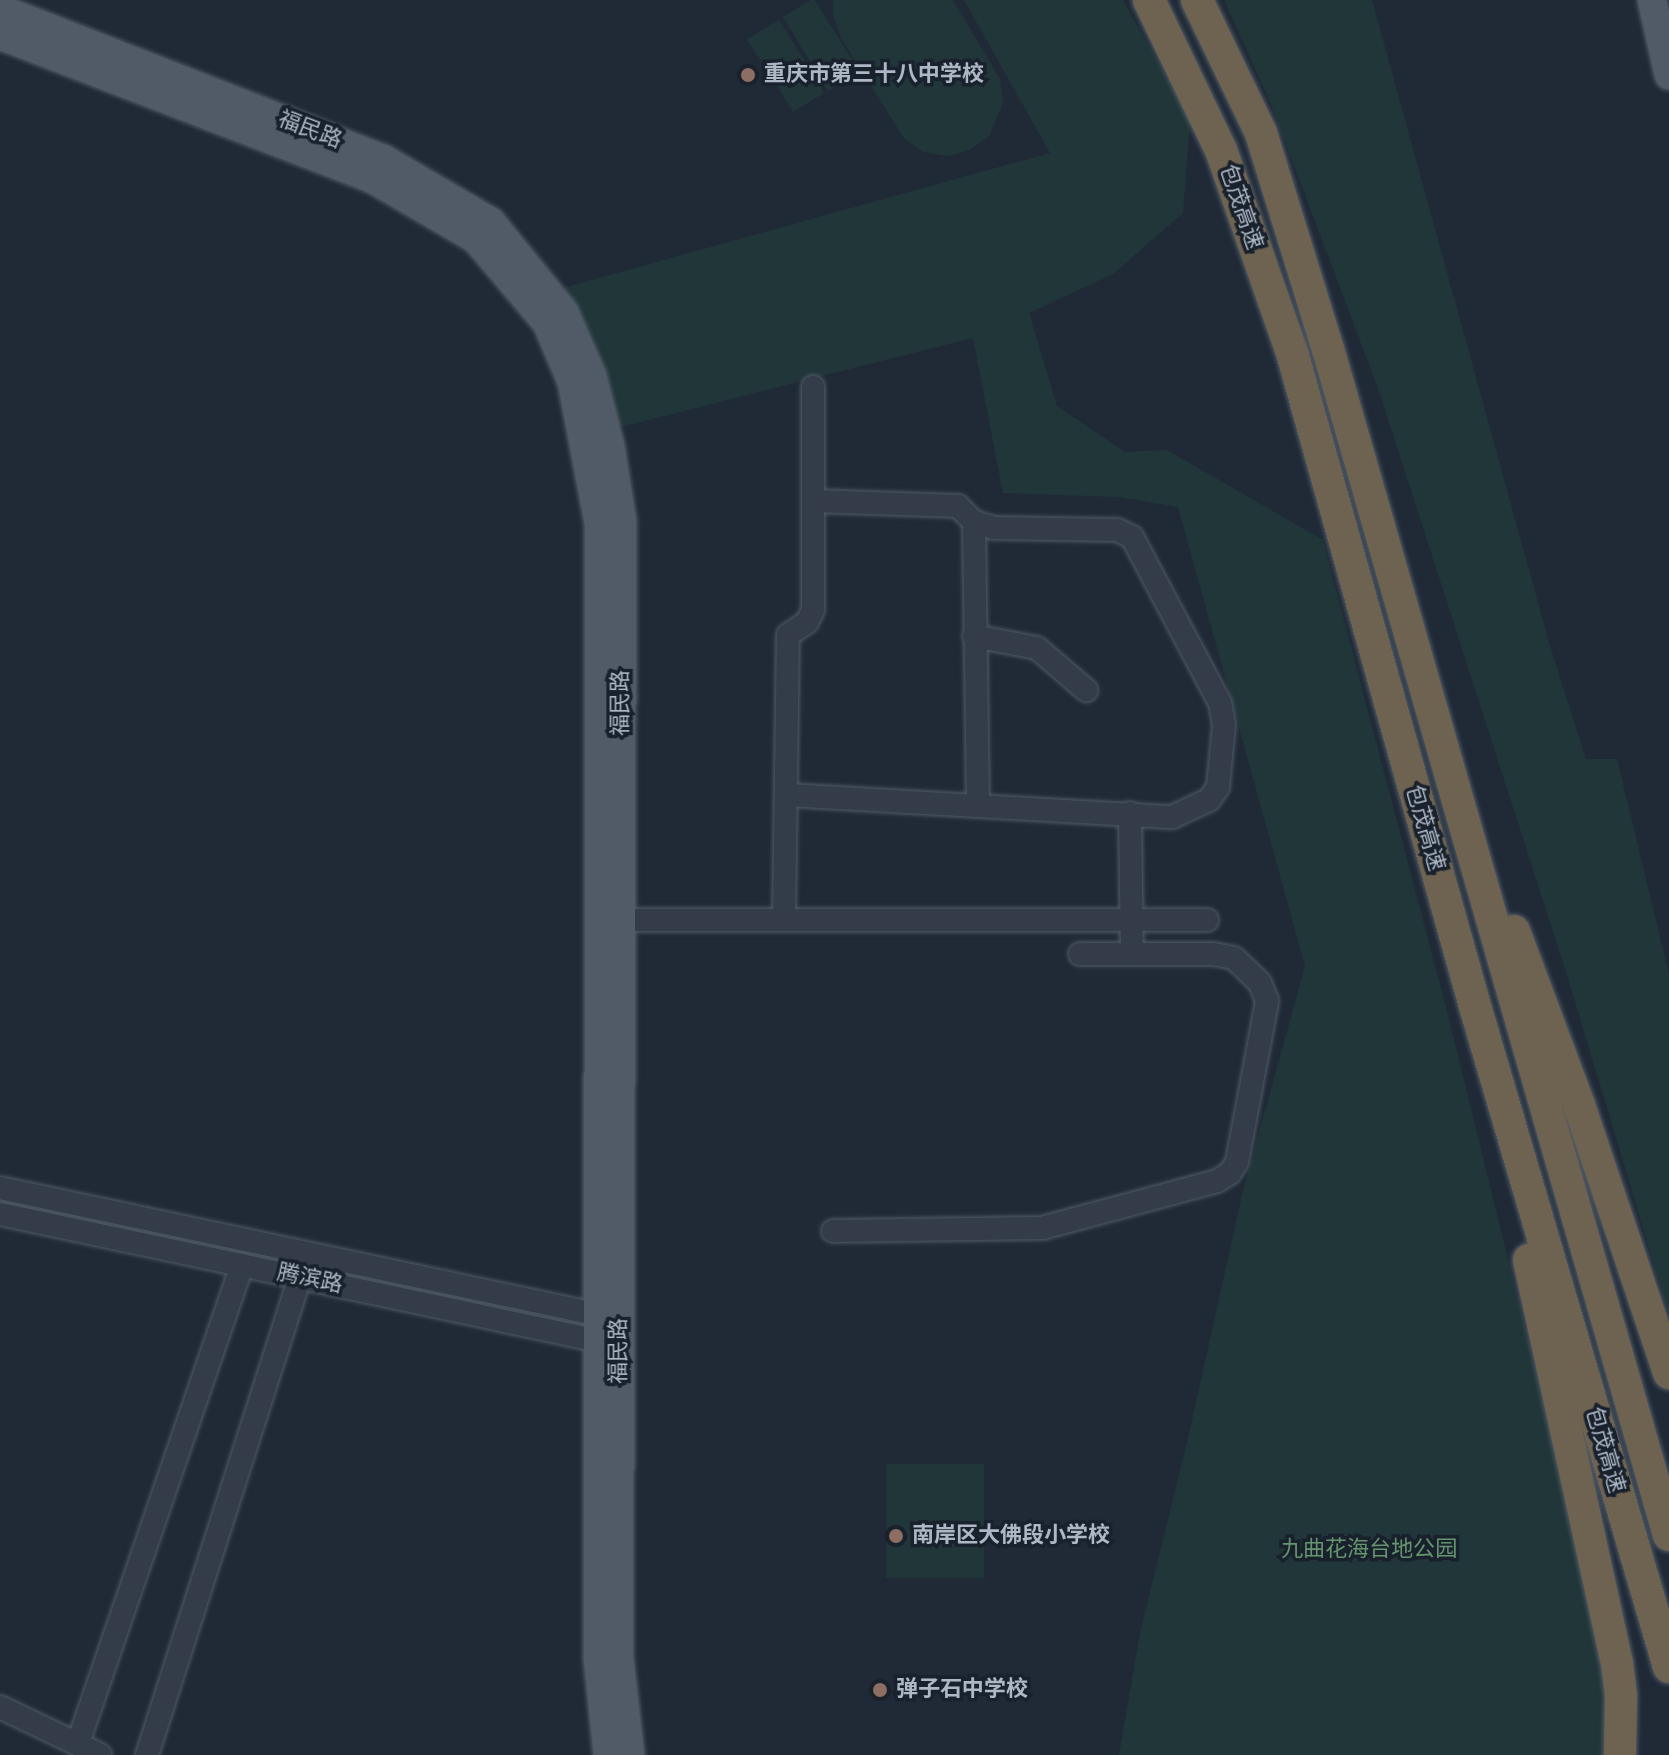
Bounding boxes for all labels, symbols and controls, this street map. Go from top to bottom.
place label: 重庆市第三十八中学校 [764,62,984,88]
marker: 重庆市第三十八中学校 [739,66,757,84]
street label: 福民路 [274,106,346,154]
street label: 包茂高速 [1214,161,1268,253]
street label: 福民路 [608,670,634,736]
street label: 包茂高速 [1400,782,1450,874]
street label: 腾滨路 [275,1259,345,1299]
street label: 福民路 [606,1318,632,1384]
street label: 包茂高速 [1580,1404,1630,1496]
place label: 南岸区大佛段小学校 [912,1523,1110,1549]
marker: 南岸区大佛段小学校 [887,1527,905,1545]
park label: 九曲花海台地公园 [1281,1537,1457,1563]
place label: 弹子石中学校 [896,1677,1028,1703]
marker: 弹子石中学校 [871,1681,889,1699]

